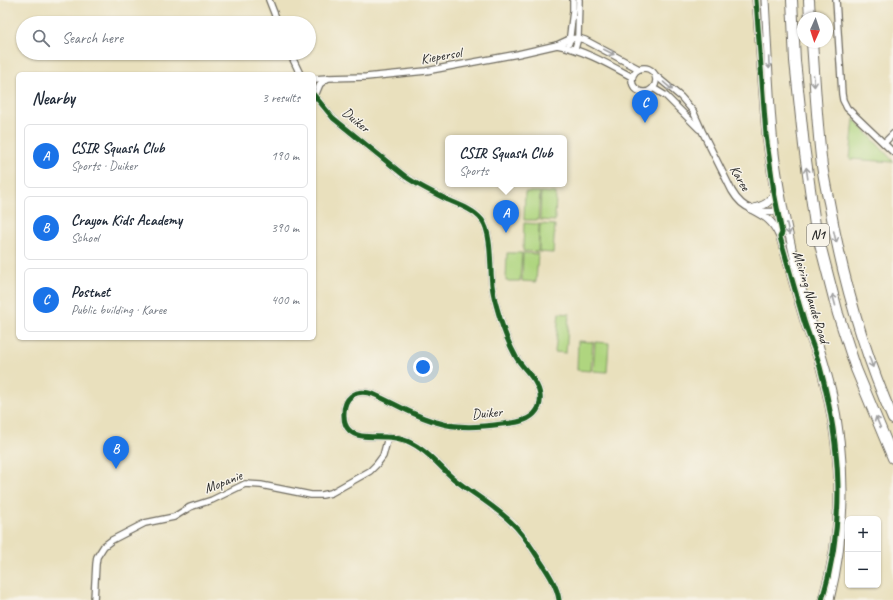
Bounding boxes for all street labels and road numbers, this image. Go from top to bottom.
street label: Kiepersol [419,44,465,68]
street label: Duiker [339,104,374,137]
street label: Karee [726,162,755,195]
road number: N1 [807,224,829,246]
street label: Meiring Naude Road [789,249,834,348]
street label: Duiker [471,403,504,423]
street label: Mopanie [202,466,246,497]

